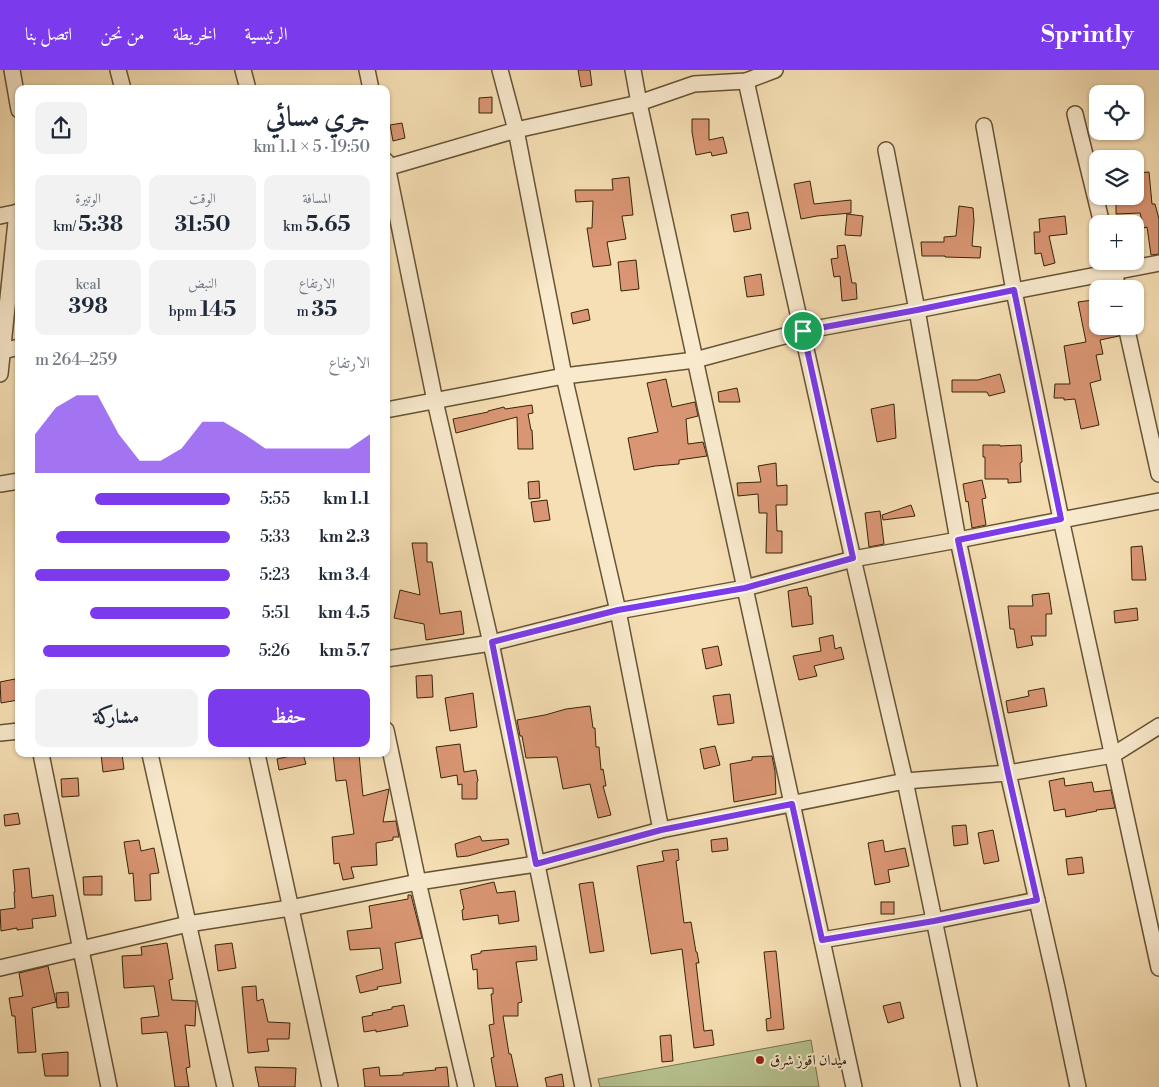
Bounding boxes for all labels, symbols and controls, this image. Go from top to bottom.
text: Sprintly [1041,20,1134,50]
text: اتصل بنا [25,23,72,46]
text: من نحن [100,23,145,46]
text: الخريطة [173,23,216,46]
text: الرئيسية [244,23,288,46]
map controls [1089,85,1144,335]
button: locate [1089,85,1144,140]
text: جري مسائي [266,100,370,135]
button: share [35,102,87,154]
text: 19:50 · 5 × 1.1 km [253,137,370,157]
button: layers [1089,150,1144,205]
text: الوتيرة [75,190,101,208]
text: الوقت [189,190,216,208]
text: المسافة [303,190,331,208]
text: 5:38 [78,212,123,238]
text: 31:50 [174,212,231,238]
text: 5.65 [306,212,351,238]
button: + [1089,215,1144,270]
text: /km [53,218,78,236]
text: km [283,218,306,236]
text: النبض [188,275,217,293]
text: الارتفاع [299,275,335,293]
text: kcal [75,276,101,294]
button: − [1089,280,1144,335]
text: 398 [69,294,108,320]
text: 145 [200,297,236,323]
text: 35 [312,297,337,323]
text: bpm [169,303,200,321]
text: m [296,303,312,321]
pin [782,310,824,352]
icon: arrive [789,317,817,345]
text: 259–264 m [35,350,117,370]
text: الارتفاع [328,353,370,373]
text: 5:55 [260,489,290,509]
text: 1.1 km [323,489,370,509]
text: 5:33 [260,527,290,547]
text: 2.3 km [319,527,370,547]
text: 5:23 [260,565,290,585]
text: 3.4 km [318,565,370,585]
text: 5:51 [262,603,290,623]
text: 4.5 km [318,603,370,623]
text: 5:26 [259,641,290,661]
text: 5.7 km [319,641,370,661]
button: مشاركة [35,689,198,747]
button: حفظ [208,689,370,747]
place label: ميدان اقوز شرق [770,1051,847,1070]
marker: ميدان اقوز شرق [754,1054,766,1066]

